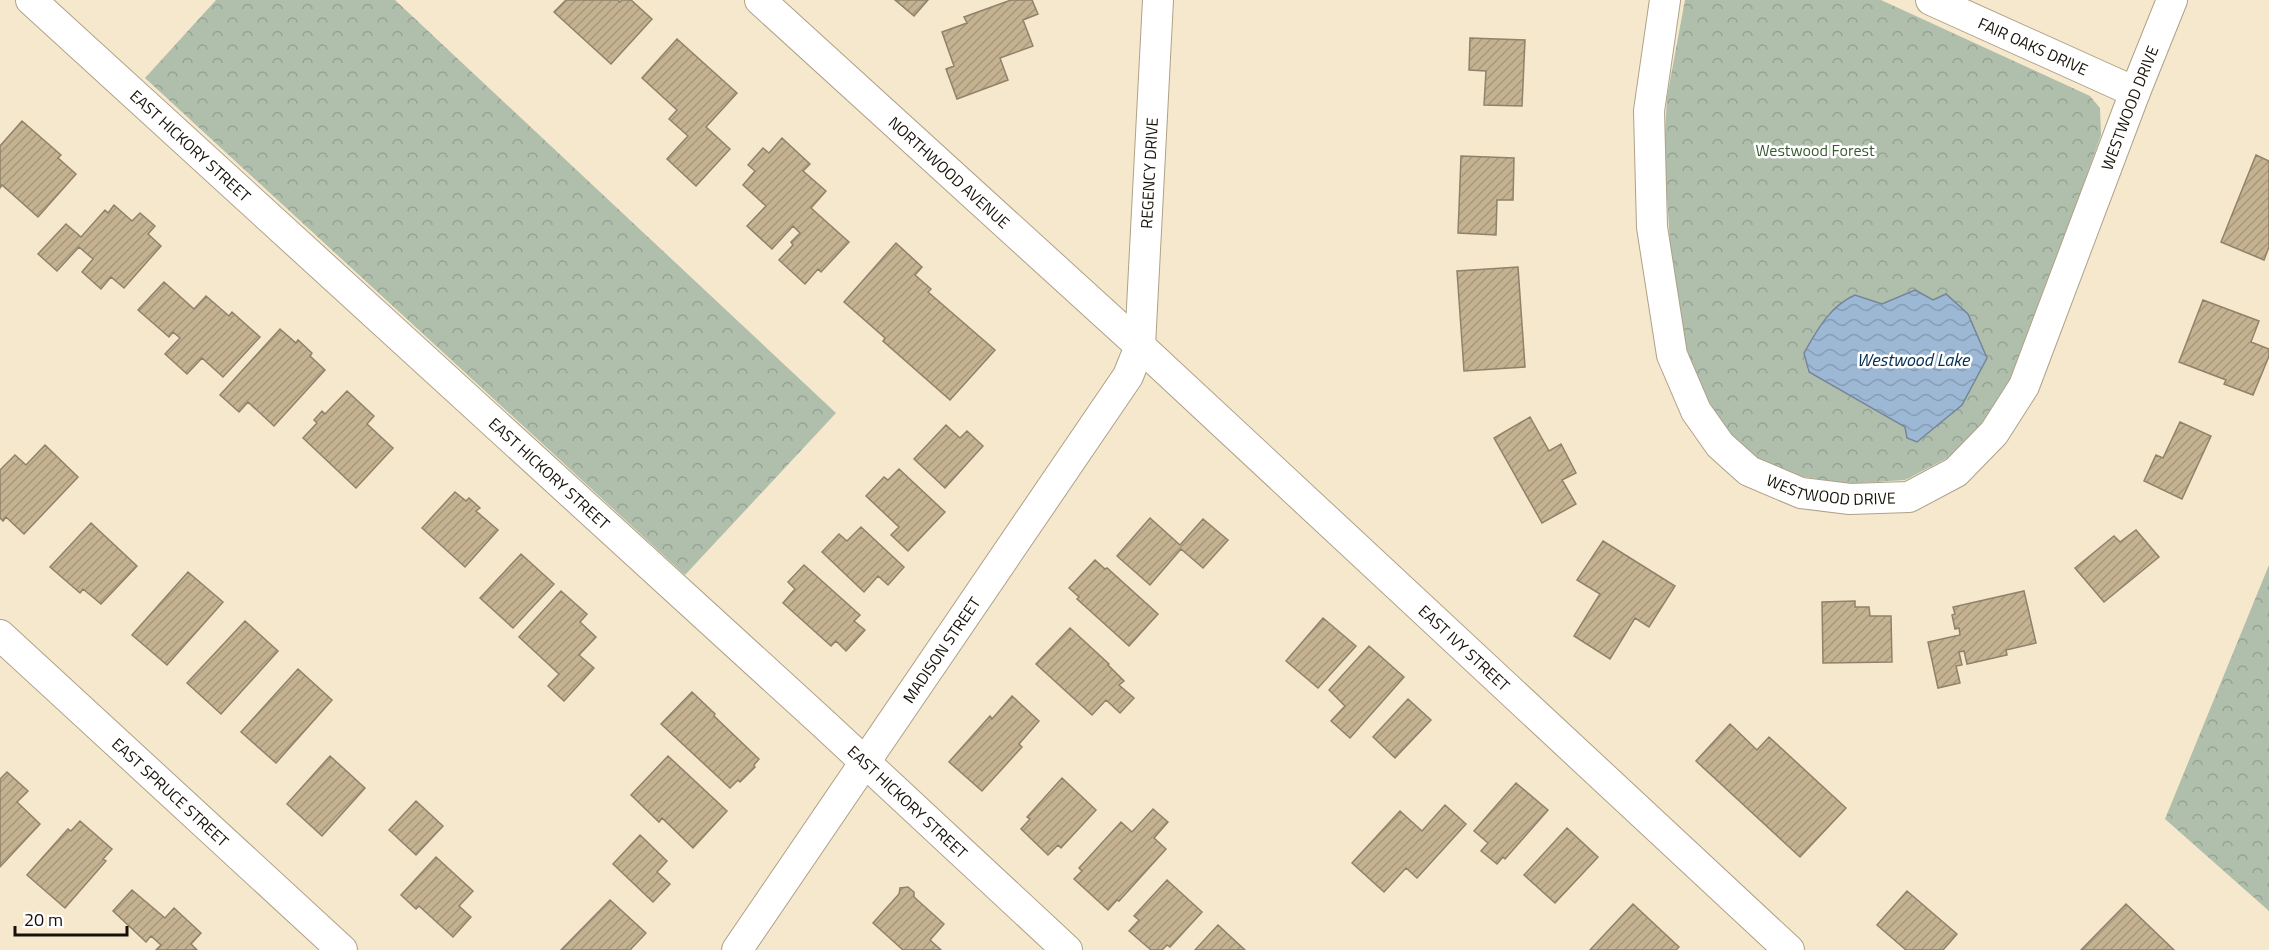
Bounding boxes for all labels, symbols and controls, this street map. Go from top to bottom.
street label: FAIR OAKS DRIVE [1974,11,2092,81]
street label: WESTWOOD DRIVE [2095,42,2164,173]
street label: EAST HICKORY STREET [125,84,257,208]
street label: NORTHWOOD AVENUE [883,111,1015,234]
street label: REGENCY DRIVE [1134,117,1164,229]
park label: Westwood Forest [1755,138,1875,162]
water label: Westwood Lake [1857,346,1971,373]
street label: EAST HICKORY STREET [484,412,616,535]
street label: WESTWOOD DRIVE [1763,468,1896,511]
street label: MADISON STREET [897,592,987,708]
street label: EAST IVY STREET [1413,599,1516,697]
street label: EAST SPRUCE STREET [107,732,235,853]
street label: EAST HICKORY STREET [842,740,974,864]
scale bar [15,899,128,937]
text: 20 m [24,906,63,933]

